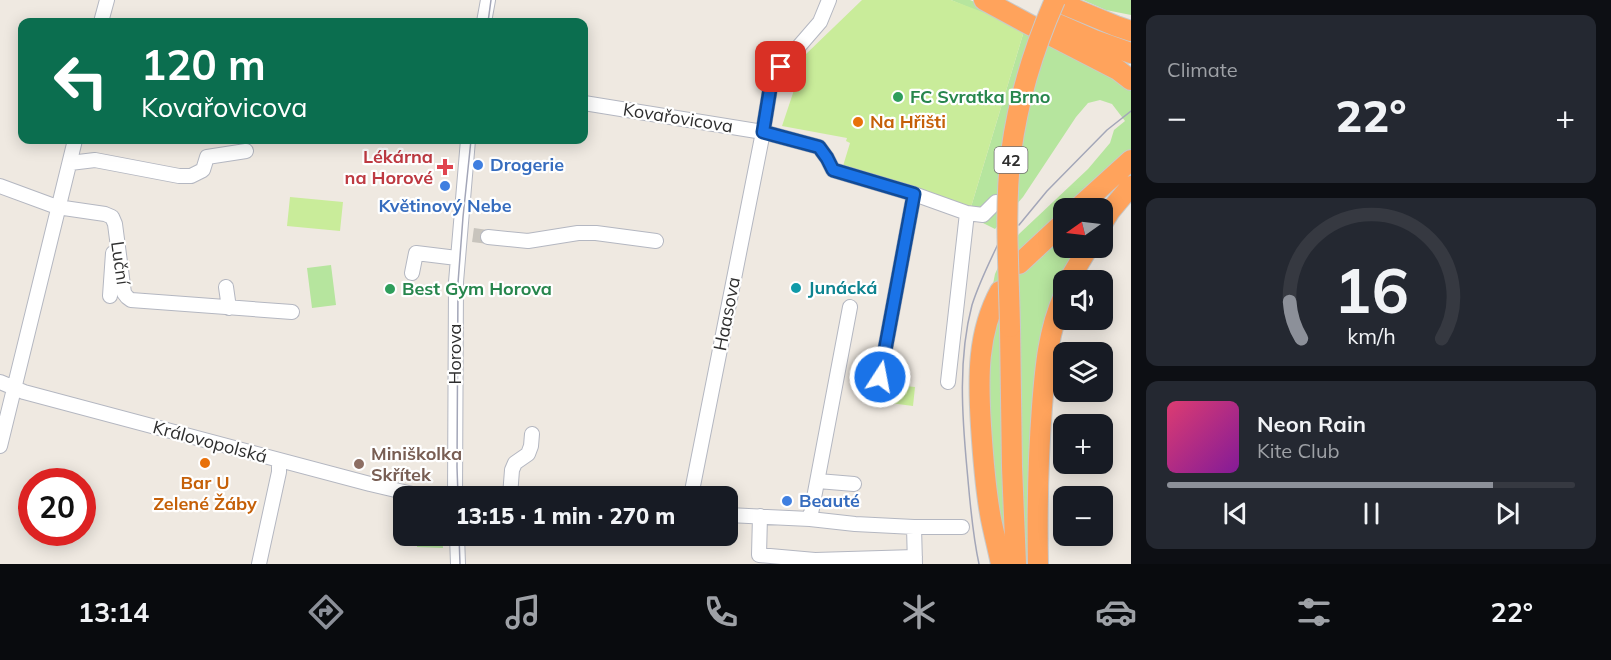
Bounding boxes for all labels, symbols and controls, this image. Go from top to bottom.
text: 120 m [141,38,266,91]
pin [755,41,806,92]
icon: left [42,42,120,120]
icon: arrive [764,50,797,83]
text: Climate [1167,57,1238,82]
place label: FC Svratka Brno [910,85,1051,108]
text: 22° [1335,87,1407,143]
text: Kovařovicova [141,90,308,124]
marker: FC Svratka Brno [891,90,905,104]
text: − [1167,96,1187,137]
text: + [1555,96,1575,137]
street label: Kovařovicova [621,97,735,138]
place label: Na Hřišti [870,110,946,133]
marker: Na Hřišti [851,115,865,129]
place label: Lékárna na Horové [345,145,433,189]
road number: 42 [994,147,1028,173]
place label: Drogerie [490,153,564,176]
marker: Drogerie [471,158,485,172]
marker: Lékárna na Horové [438,160,452,174]
marker: Květinový Nebe [438,179,452,193]
place label: Květinový Nebe [378,194,512,217]
north arrow [1053,198,1113,258]
map controls [1053,198,1113,546]
street label: Luční [106,240,135,288]
text: 16 [1334,250,1408,329]
button: sound [1053,270,1113,330]
street label: Haasova [708,275,745,353]
place label: Junácká [808,276,877,299]
place label: Best Gym Horova [402,277,552,300]
marker: Junácká [789,281,803,295]
marker: Best Gym Horova [383,282,397,296]
text: km/h [1347,322,1395,349]
street label: Horova [443,324,466,384]
button: layers [1053,342,1113,402]
position arrow [848,345,912,409]
text: Neon Rain [1257,410,1366,438]
button: + [1053,414,1113,474]
street label: Královopolská [151,415,270,468]
text: Kite Club [1257,438,1339,463]
place label: Miniškolka Skřítek [371,442,462,486]
marker: Bar U Zelené Žáby [198,456,212,470]
marker: Miniškolka Skřítek [352,457,366,471]
speed limit sign: 20 [18,468,96,546]
place label: Bar U Zelené Žáby [153,471,257,515]
button: − [1053,486,1113,546]
place label: Beauté [799,489,860,512]
marker: Beauté [780,494,794,508]
icon: previous [1219,497,1252,530]
icon: pause [1355,497,1388,530]
icon: next [1491,497,1524,530]
text: 13:15 · 1 min · 270 m [456,502,675,530]
icon: directions [305,591,347,633]
icon: music [502,591,544,633]
icon: phone [700,591,742,633]
icon: climate [898,591,940,633]
icon: car [1095,591,1137,633]
icon: filters [1293,591,1335,633]
text: 13:14 [78,595,149,629]
text: 22° [1490,595,1533,629]

